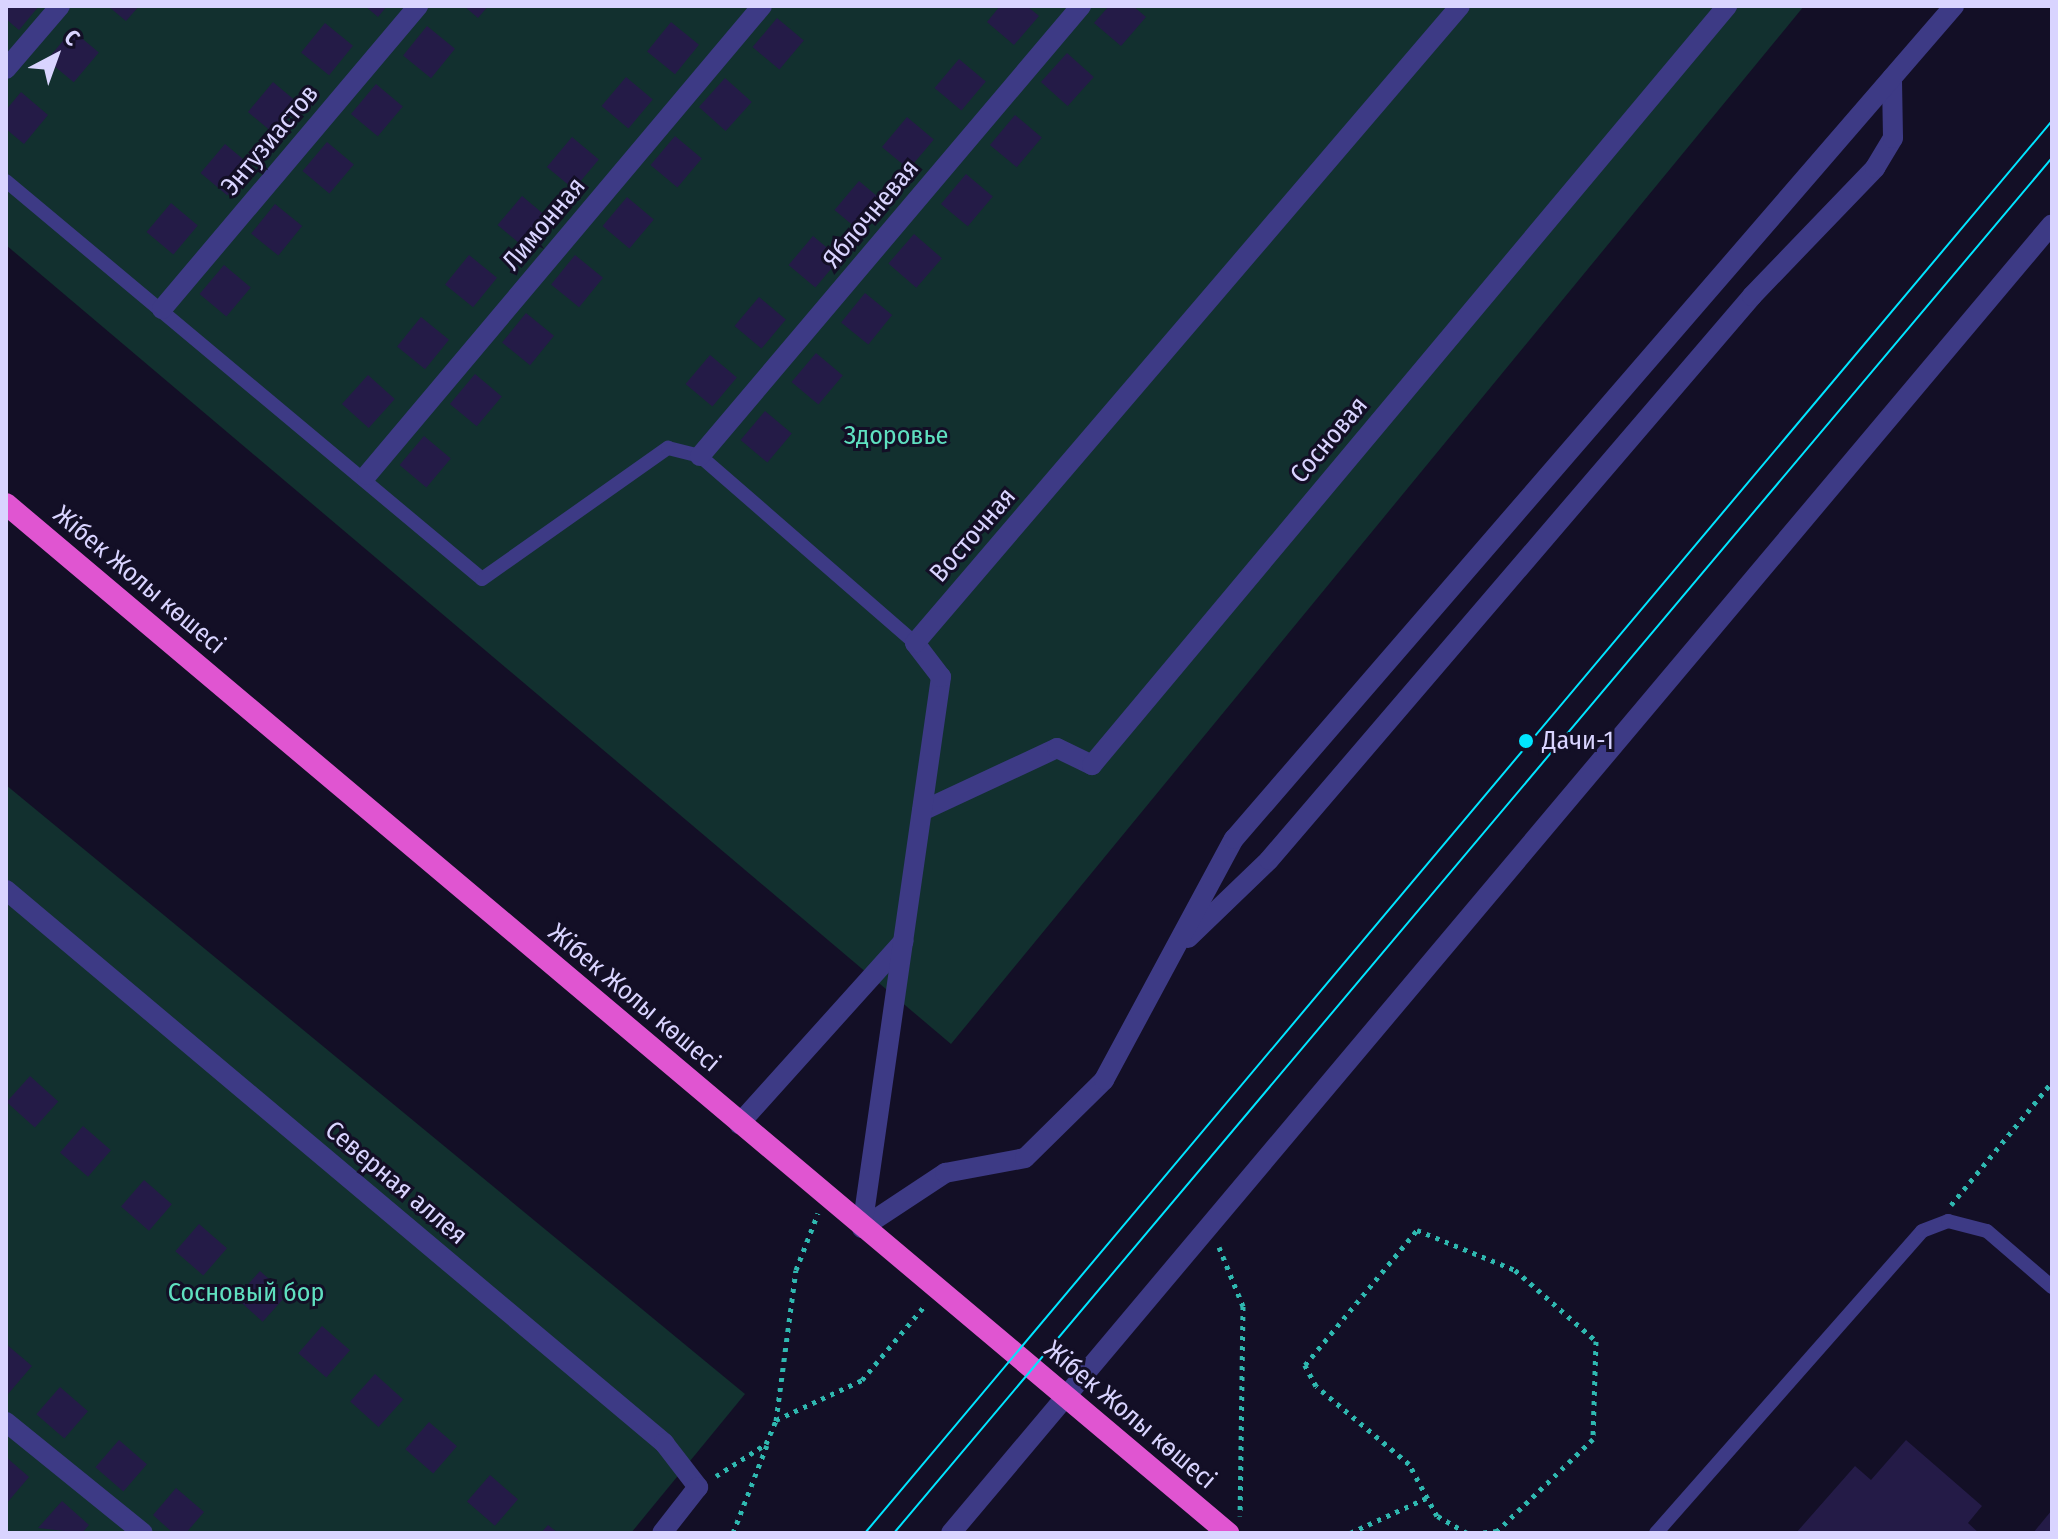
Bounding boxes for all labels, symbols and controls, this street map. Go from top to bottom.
north arrow [16,16,96,96]
text: С [59,24,85,51]
street label: Энтузиастов [215,78,325,202]
street label: Яблочневая [816,153,926,275]
street label: Лимонная [496,171,592,277]
street label: Сосновая [1284,390,1374,490]
park label: Здоровье [844,420,948,452]
street label: Восточная [924,481,1022,589]
street label: Жібек Жолы көшесі [47,499,231,661]
place label: Дачи-1 [1542,725,1614,757]
marker: Дачи-1 [1517,732,1535,750]
street label: Жібек Жолы көшесі [542,917,726,1079]
street label: Северная аллея [319,1115,473,1251]
park label: Сосновый бор [168,1277,324,1309]
street label: Жібек Жолы көшесі [1038,1334,1222,1496]

